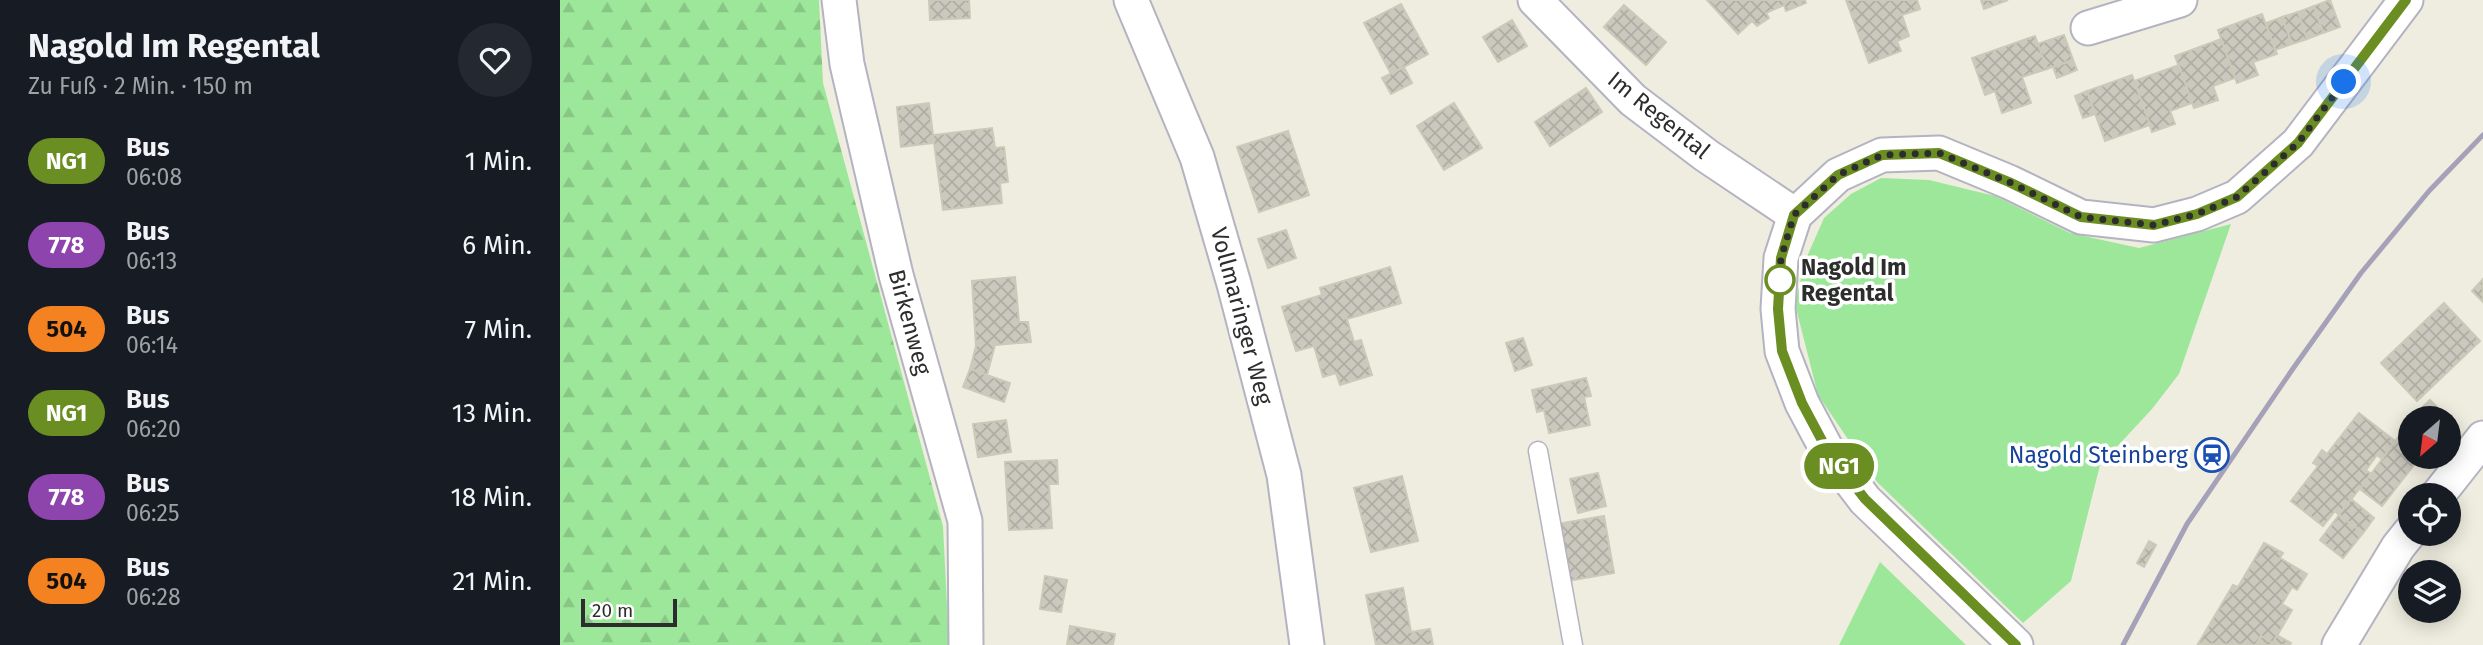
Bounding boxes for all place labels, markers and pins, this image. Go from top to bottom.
place label: Nagold Im Regental [1801,253,1906,307]
marker: Nagold Im Regental [1765,265,1795,295]
station icon: Nagold Steinberg [2193,436,2231,474]
place label: Nagold Steinberg [2009,441,2188,469]

